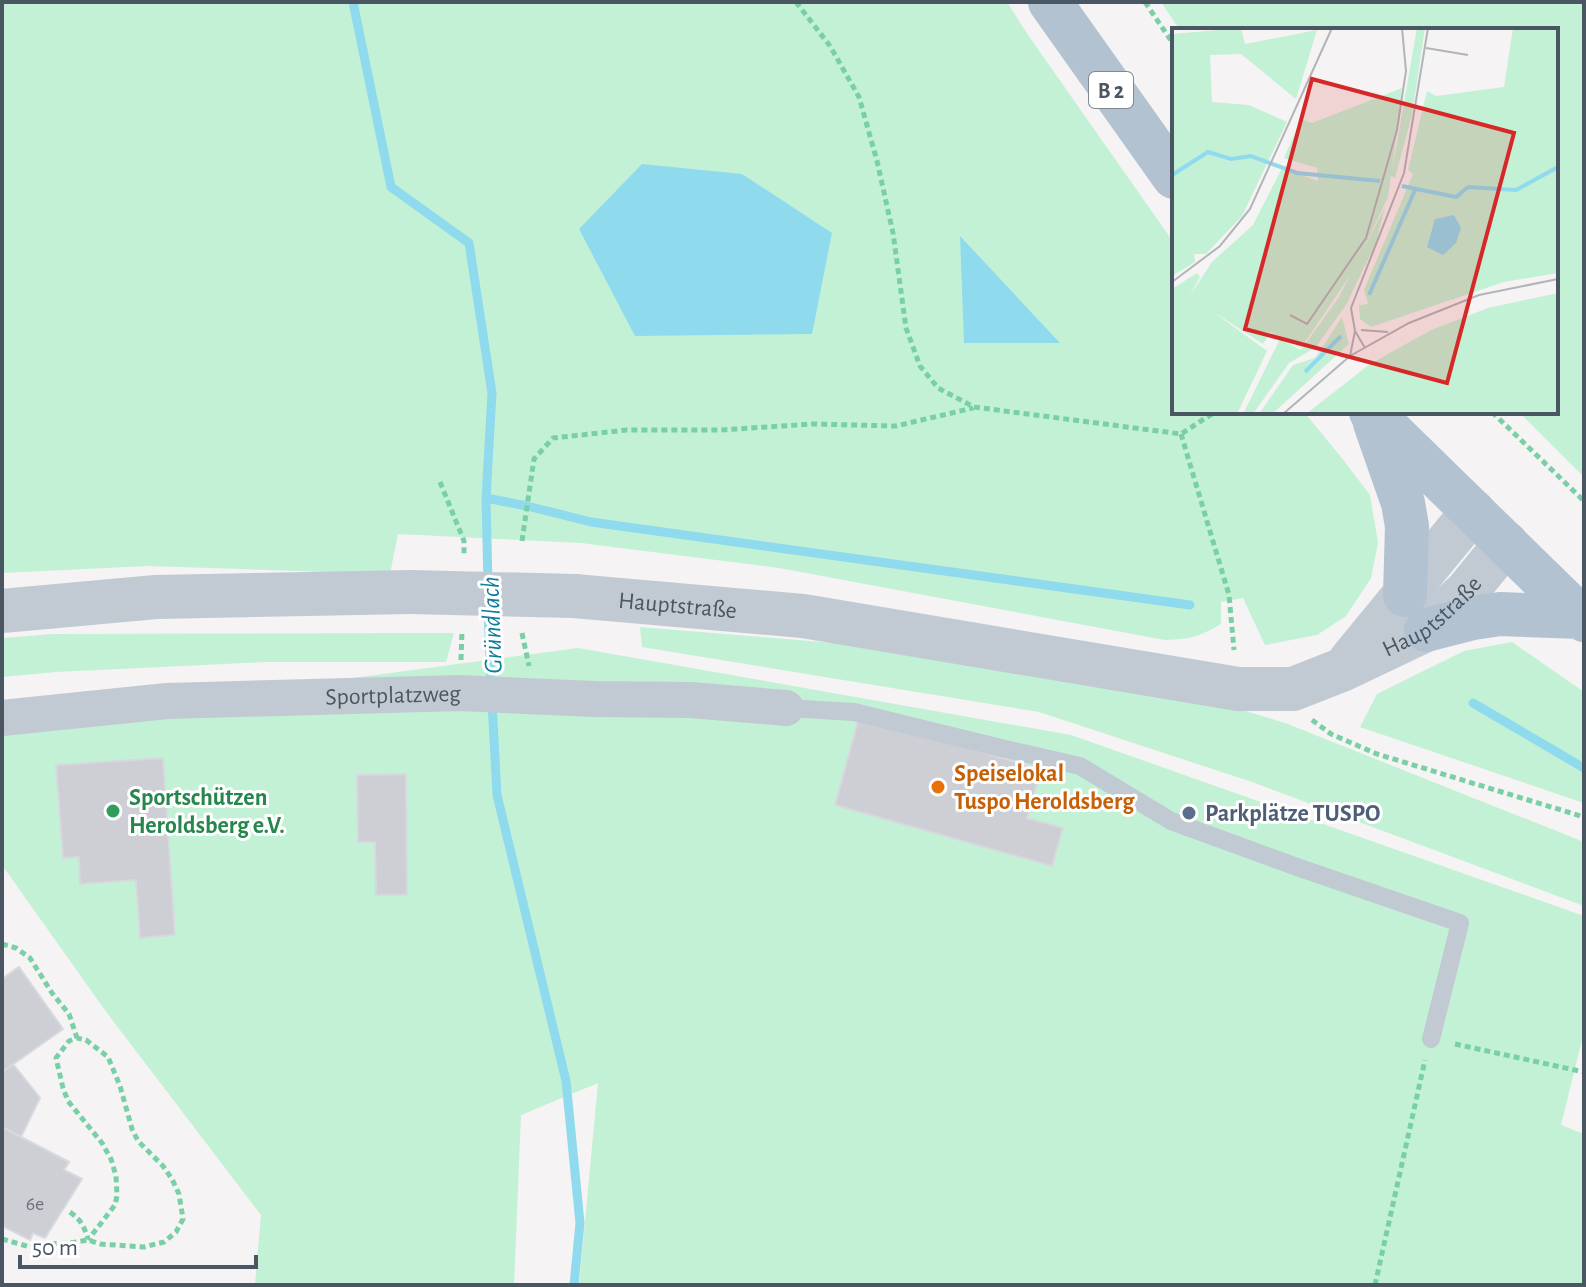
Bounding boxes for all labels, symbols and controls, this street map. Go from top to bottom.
inset map [1172,28,1558,414]
road number: B 2 [1089,72,1133,108]
street label: Hauptstraße [1379,572,1487,662]
water label: Gründlach [477,576,507,674]
street label: Hauptstraße [617,589,738,623]
street label: Sportplatzweg [325,682,462,710]
place label: Speiselokal Tuspo Heroldsberg [954,762,1135,814]
marker: Speiselokal Tuspo Heroldsberg [929,778,947,796]
place label: Sportschützen Heroldsberg e.V. [129,786,285,838]
marker: Sportschützen Heroldsberg e.V. [104,802,122,820]
place label: Parkplätze TUSPO [1205,802,1380,826]
marker: Parkplätze TUSPO [1180,804,1198,822]
house number: 6e [26,1194,44,1214]
scale bar [20,1219,256,1269]
text: 50 m [32,1236,78,1260]

